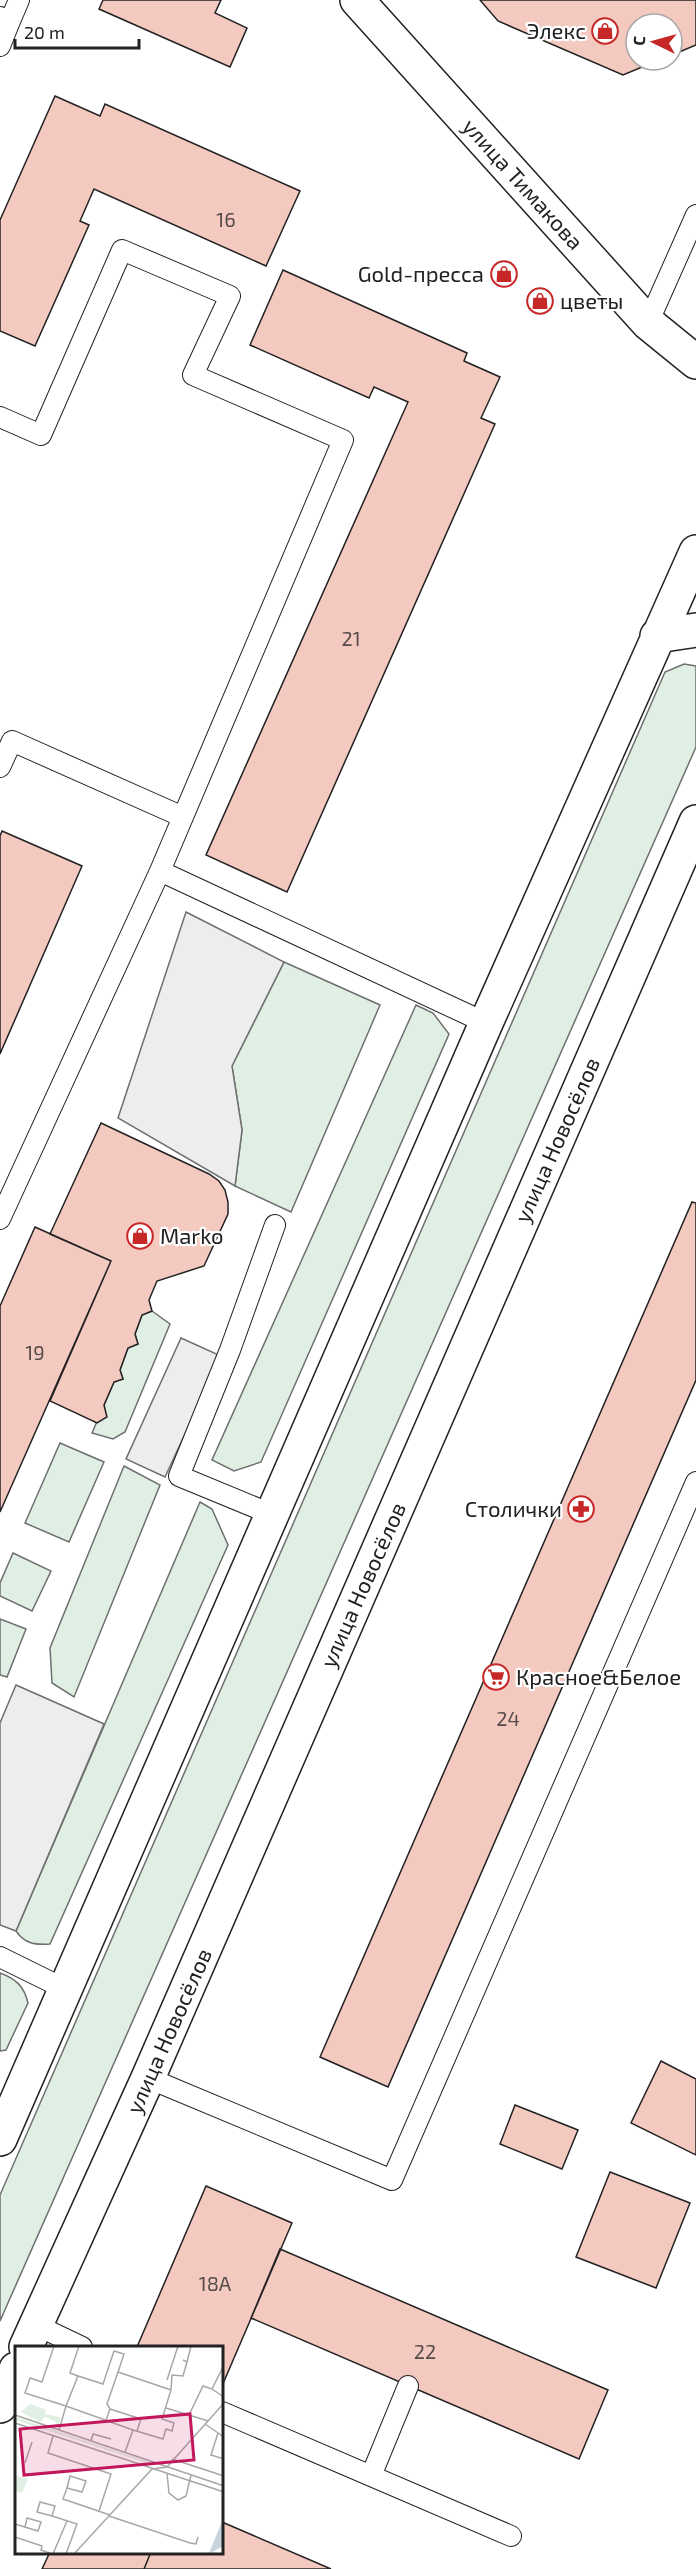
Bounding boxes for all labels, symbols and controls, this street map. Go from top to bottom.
scale bar [15,12,140,50]
north arrow [624,12,684,72]
shop icon: Элекс [590,16,620,46]
place label: Элекс [527,17,586,43]
text: 20 m [24,21,65,43]
text: С [629,35,648,46]
street label: улица Тимакова [457,112,589,255]
house number: 16 [216,207,236,231]
shop icon: Gold-пресса [489,259,519,289]
place label: Gold-пресса [358,260,484,286]
shop icon: цветы [525,286,555,316]
place label: цветы [560,287,623,313]
house number: 21 [341,626,361,650]
street label: улица Новосёлов [508,1053,605,1227]
shop icon: Marko [125,1221,155,1251]
place label: Marko [160,1222,224,1248]
house number: 19 [25,1340,45,1364]
pharmacy icon: Столички [566,1494,596,1524]
place label: Столички [465,1495,562,1521]
street label: улица Новосёлов [314,1498,411,1672]
supermarket icon: Красное&Белое [481,1662,511,1692]
place label: Красное&Белое [516,1663,681,1689]
house number: 24 [496,1706,520,1730]
street label: улица Новосёлов [120,1944,217,2118]
house number: 18А [199,2271,232,2295]
house number: 22 [414,2339,436,2363]
inset map [15,2346,224,2554]

